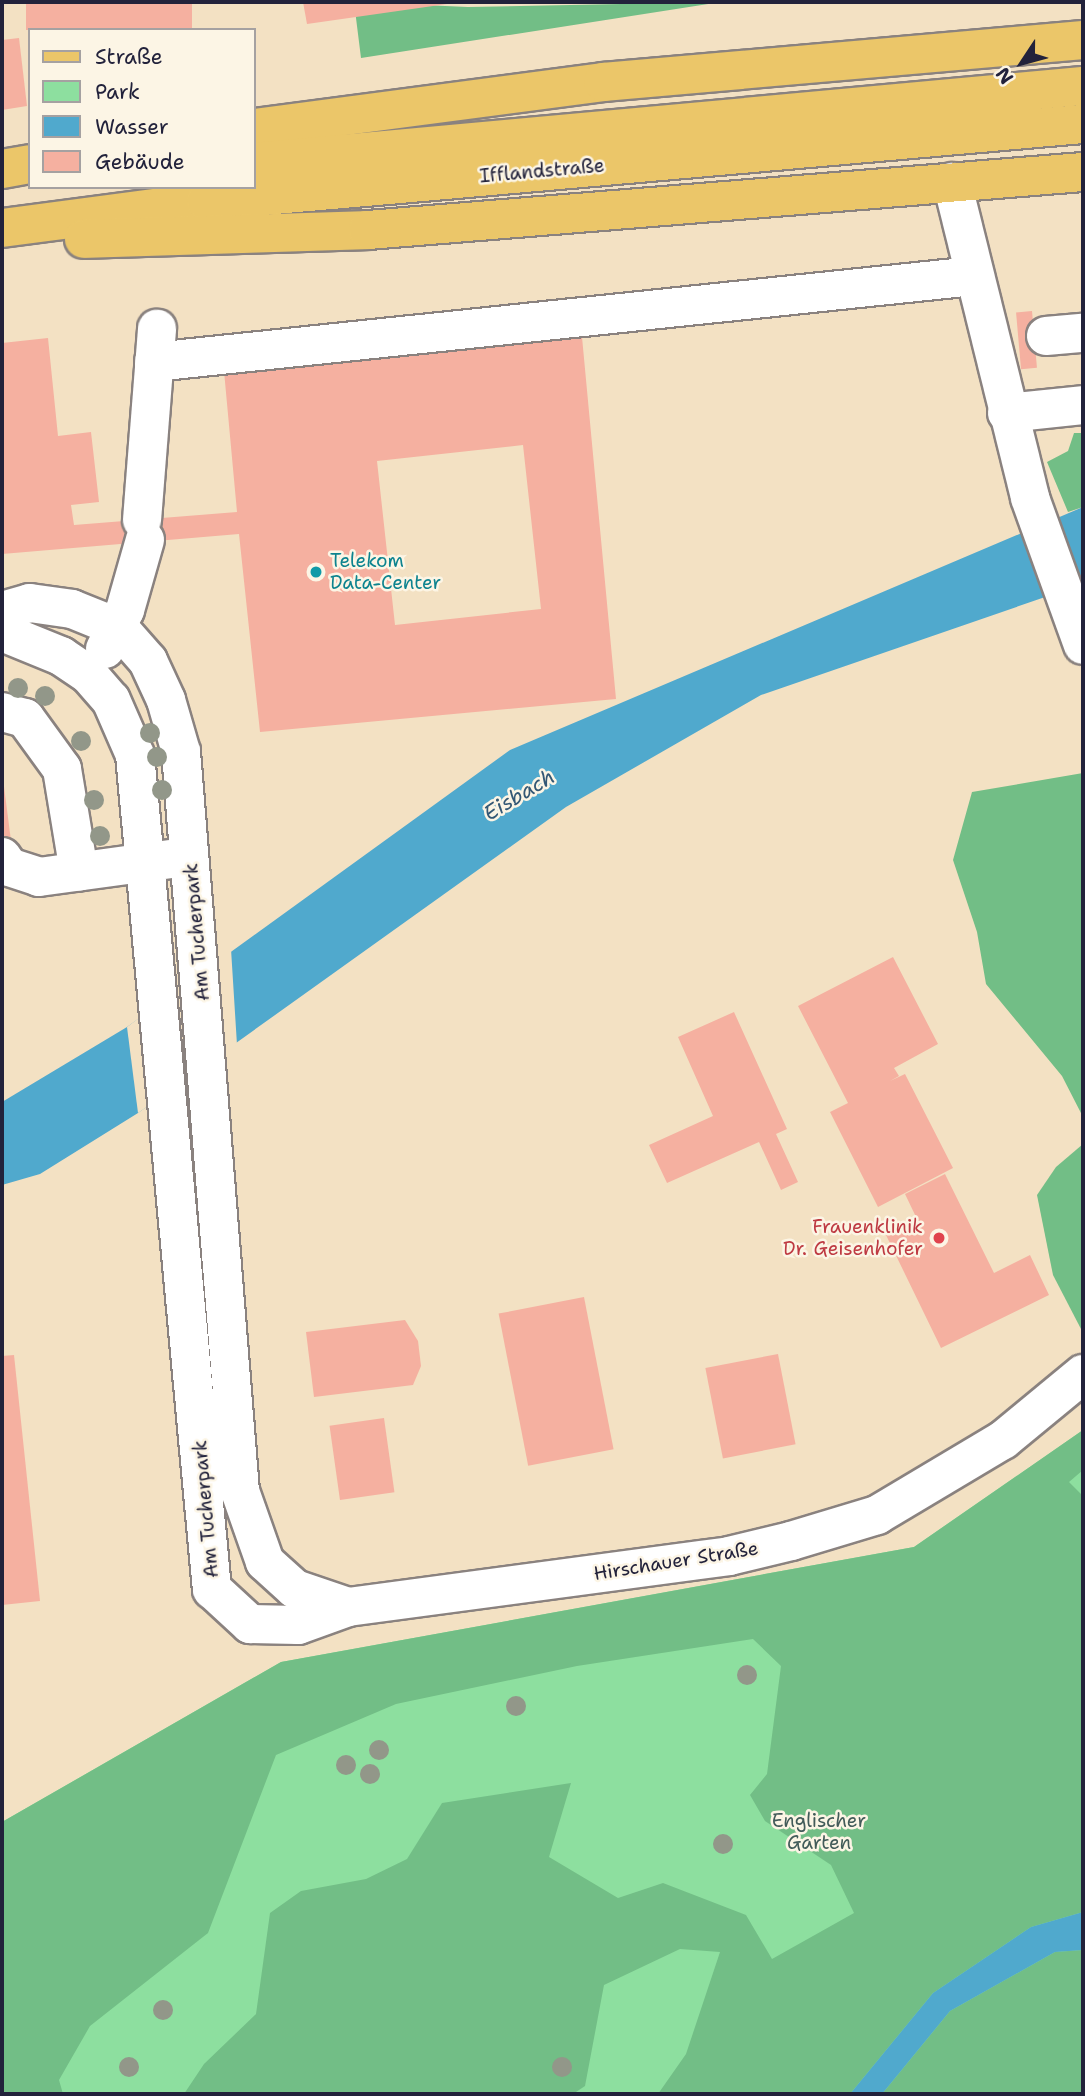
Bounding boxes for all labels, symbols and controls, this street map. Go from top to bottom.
legend [28,28,256,189]
north arrow [987,28,1057,98]
text: Straße [95,43,163,71]
text: N [990,62,1019,89]
text: Park [95,78,140,106]
text: Wasser [95,113,169,141]
text: Gebäude [95,148,185,176]
street label: Ifflandstraße [479,154,605,188]
place label: Telekom Data-Center [330,550,441,594]
marker: Telekom Data-Center [308,564,324,580]
water label: Eisbach [479,764,559,826]
street label: Am Tucherpark [180,862,214,1002]
place label: Frauenklinik Dr. Geisenhofer [783,1216,923,1260]
marker: Frauenklinik Dr. Geisenhofer [929,1228,949,1248]
street label: Am Tucherpark [189,1439,223,1579]
street label: Hirschauer Straße [592,1537,760,1585]
park label: Englischer Garten [772,1810,866,1854]

